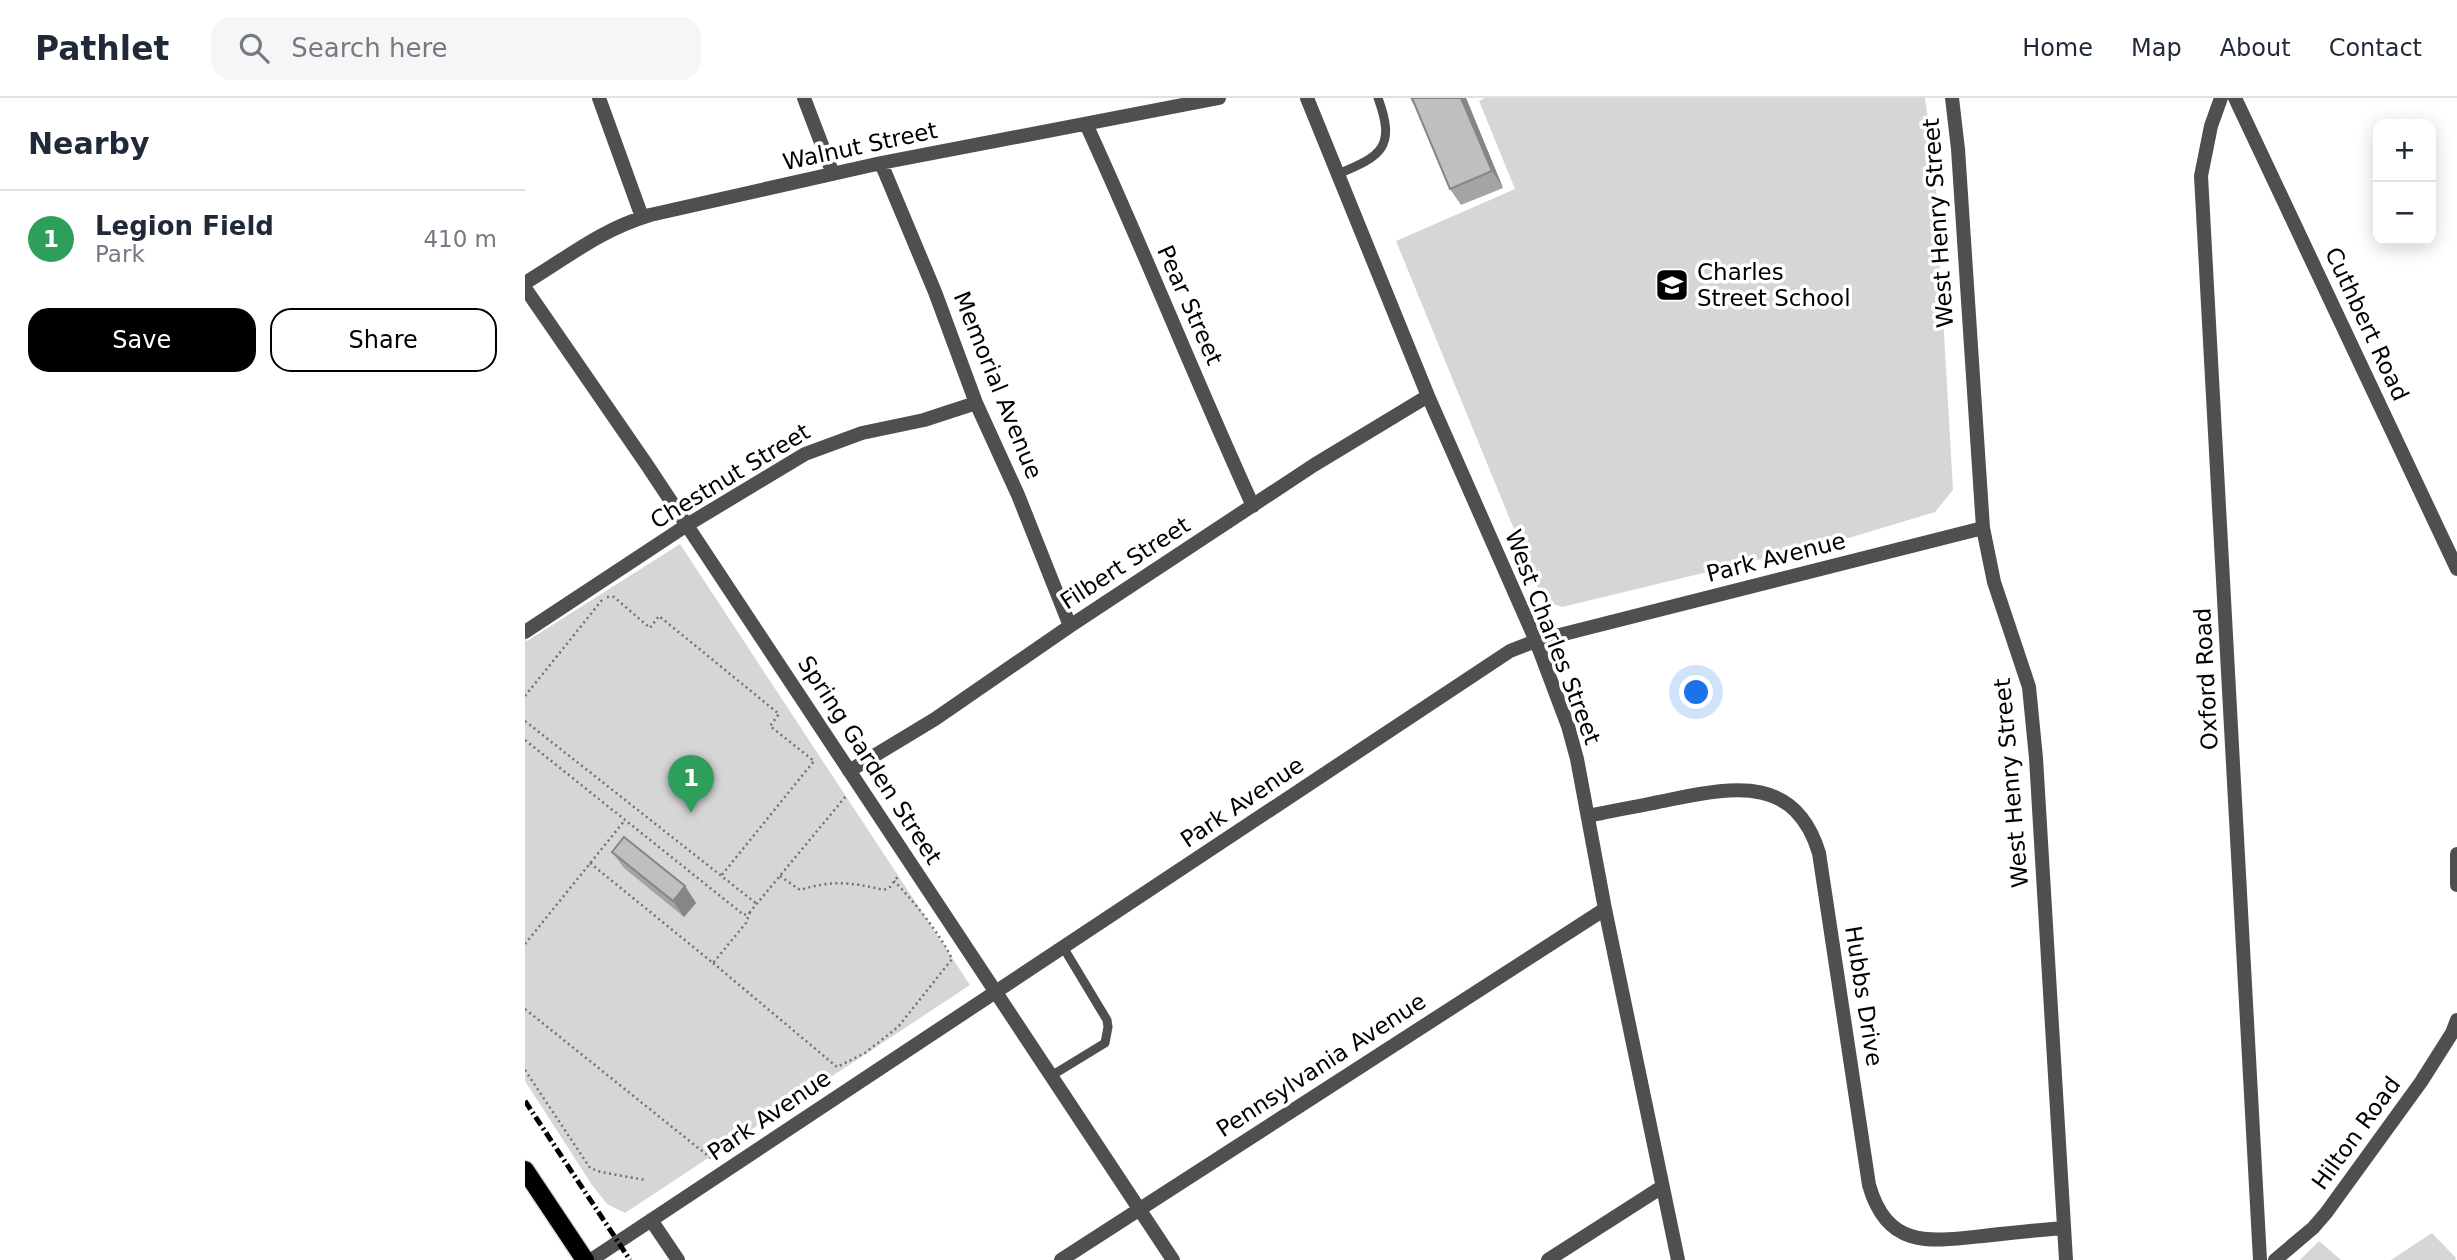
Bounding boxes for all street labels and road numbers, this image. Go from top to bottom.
street label: Walnut Street [780,117,940,175]
street label: West Henry Street [1918,117,1958,329]
street label: Pear Street [1152,241,1228,369]
street label: Cuthbert Road [2320,243,2414,405]
street label: Memorial Avenue [949,288,1047,482]
street label: Chestnut Street [646,418,814,534]
street label: Filbert Street [1056,512,1194,614]
street label: West Charles Street [1500,526,1606,748]
street label: Park Avenue [1704,527,1848,587]
street label: Oxford Road [2189,607,2223,751]
street label: Spring Garden Street [793,651,947,869]
street label: West Henry Street [1989,677,2033,889]
street label: Park Avenue [1176,751,1308,853]
street label: Hubbs Drive [1840,924,1888,1068]
street label: Pennsylvania Avenue [1212,988,1430,1142]
street label: Park Avenue [703,1064,835,1166]
street label: Hilton Road [2306,1072,2406,1194]

